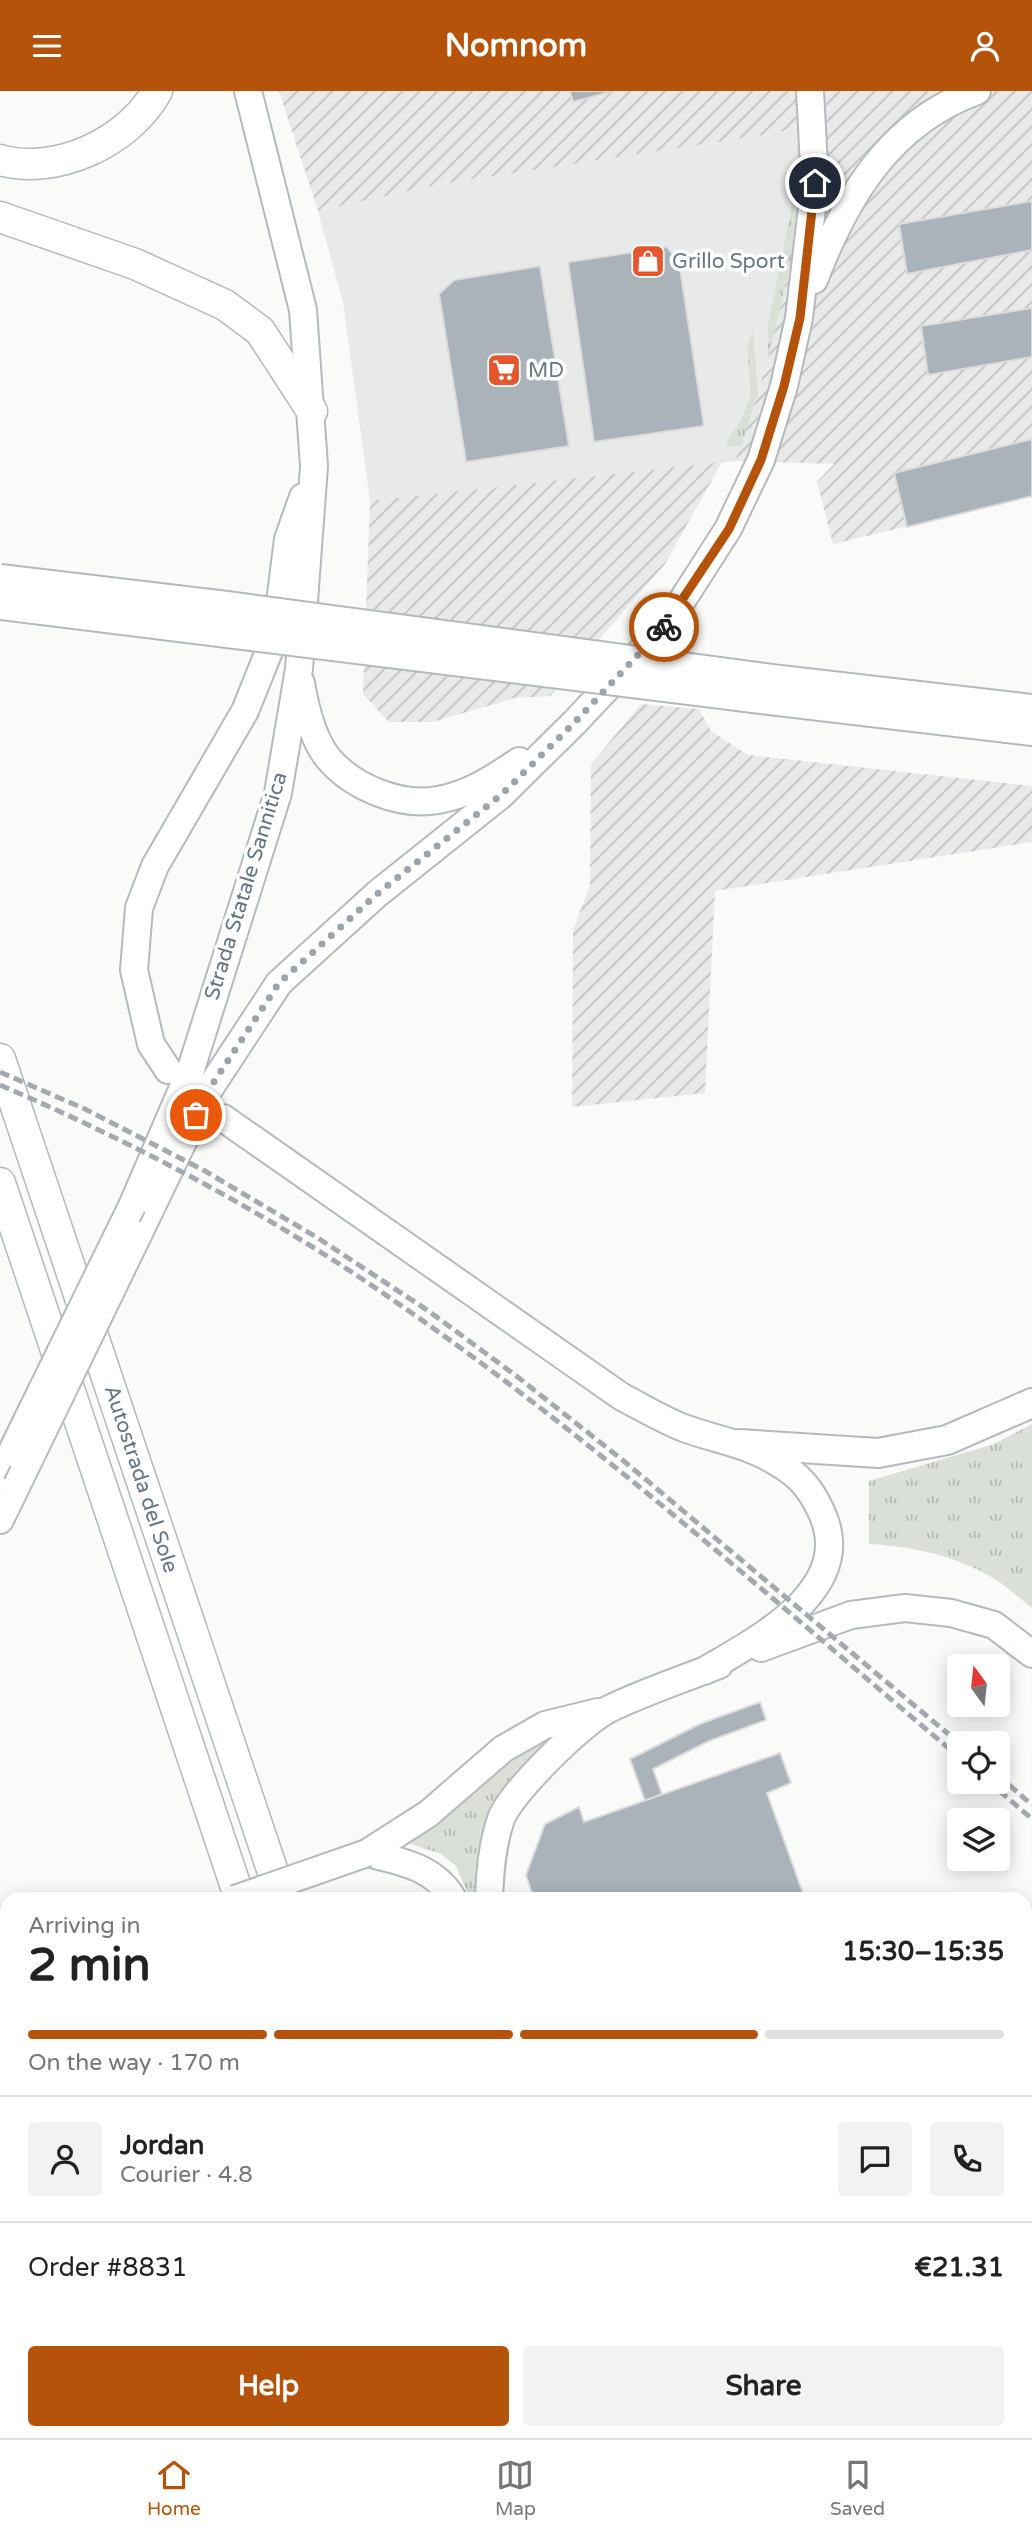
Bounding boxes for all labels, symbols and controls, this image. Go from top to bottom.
icon: menu [28,27,66,65]
text: Nomnom [445,27,587,65]
icon: person [966,27,1004,65]
pin [785,153,845,213]
icon: home [796,164,834,202]
shop icon: Grillo Sport [629,242,667,280]
place label: Grillo Sport [672,249,785,274]
supermarket icon: MD [485,351,523,389]
place label: MD [528,358,564,383]
courier [629,592,699,662]
icon: bike [645,608,683,646]
street label: Strada Statale Sannitica [199,769,293,1003]
pin [166,1085,226,1145]
icon: bag [177,1096,215,1134]
street label: Autostrada del Sole [99,1382,183,1576]
north arrow [947,1654,1010,1717]
map controls [947,1654,1010,1871]
button: locate [947,1731,1010,1794]
button: layers [947,1808,1010,1871]
text: Arriving in [28,1912,141,1940]
text: 15:30–15:35 [842,1936,1004,1967]
text: 2 min [28,1938,151,1993]
text: On the way · 170 m [28,2049,240,2077]
button: person [28,2122,102,2196]
button: chat [838,2122,912,2196]
button: phone [930,2122,1004,2196]
text: Jordan [120,2130,204,2161]
text: Courier · 4.8 [120,2161,253,2189]
text: Order #8831 [28,2252,188,2283]
text: €21.31 [914,2252,1004,2283]
button: Help [28,2346,509,2426]
button: Share [523,2346,1004,2426]
tab: Home [147,2456,201,2520]
tab: Map [495,2456,536,2520]
tab: Saved [830,2456,885,2520]

